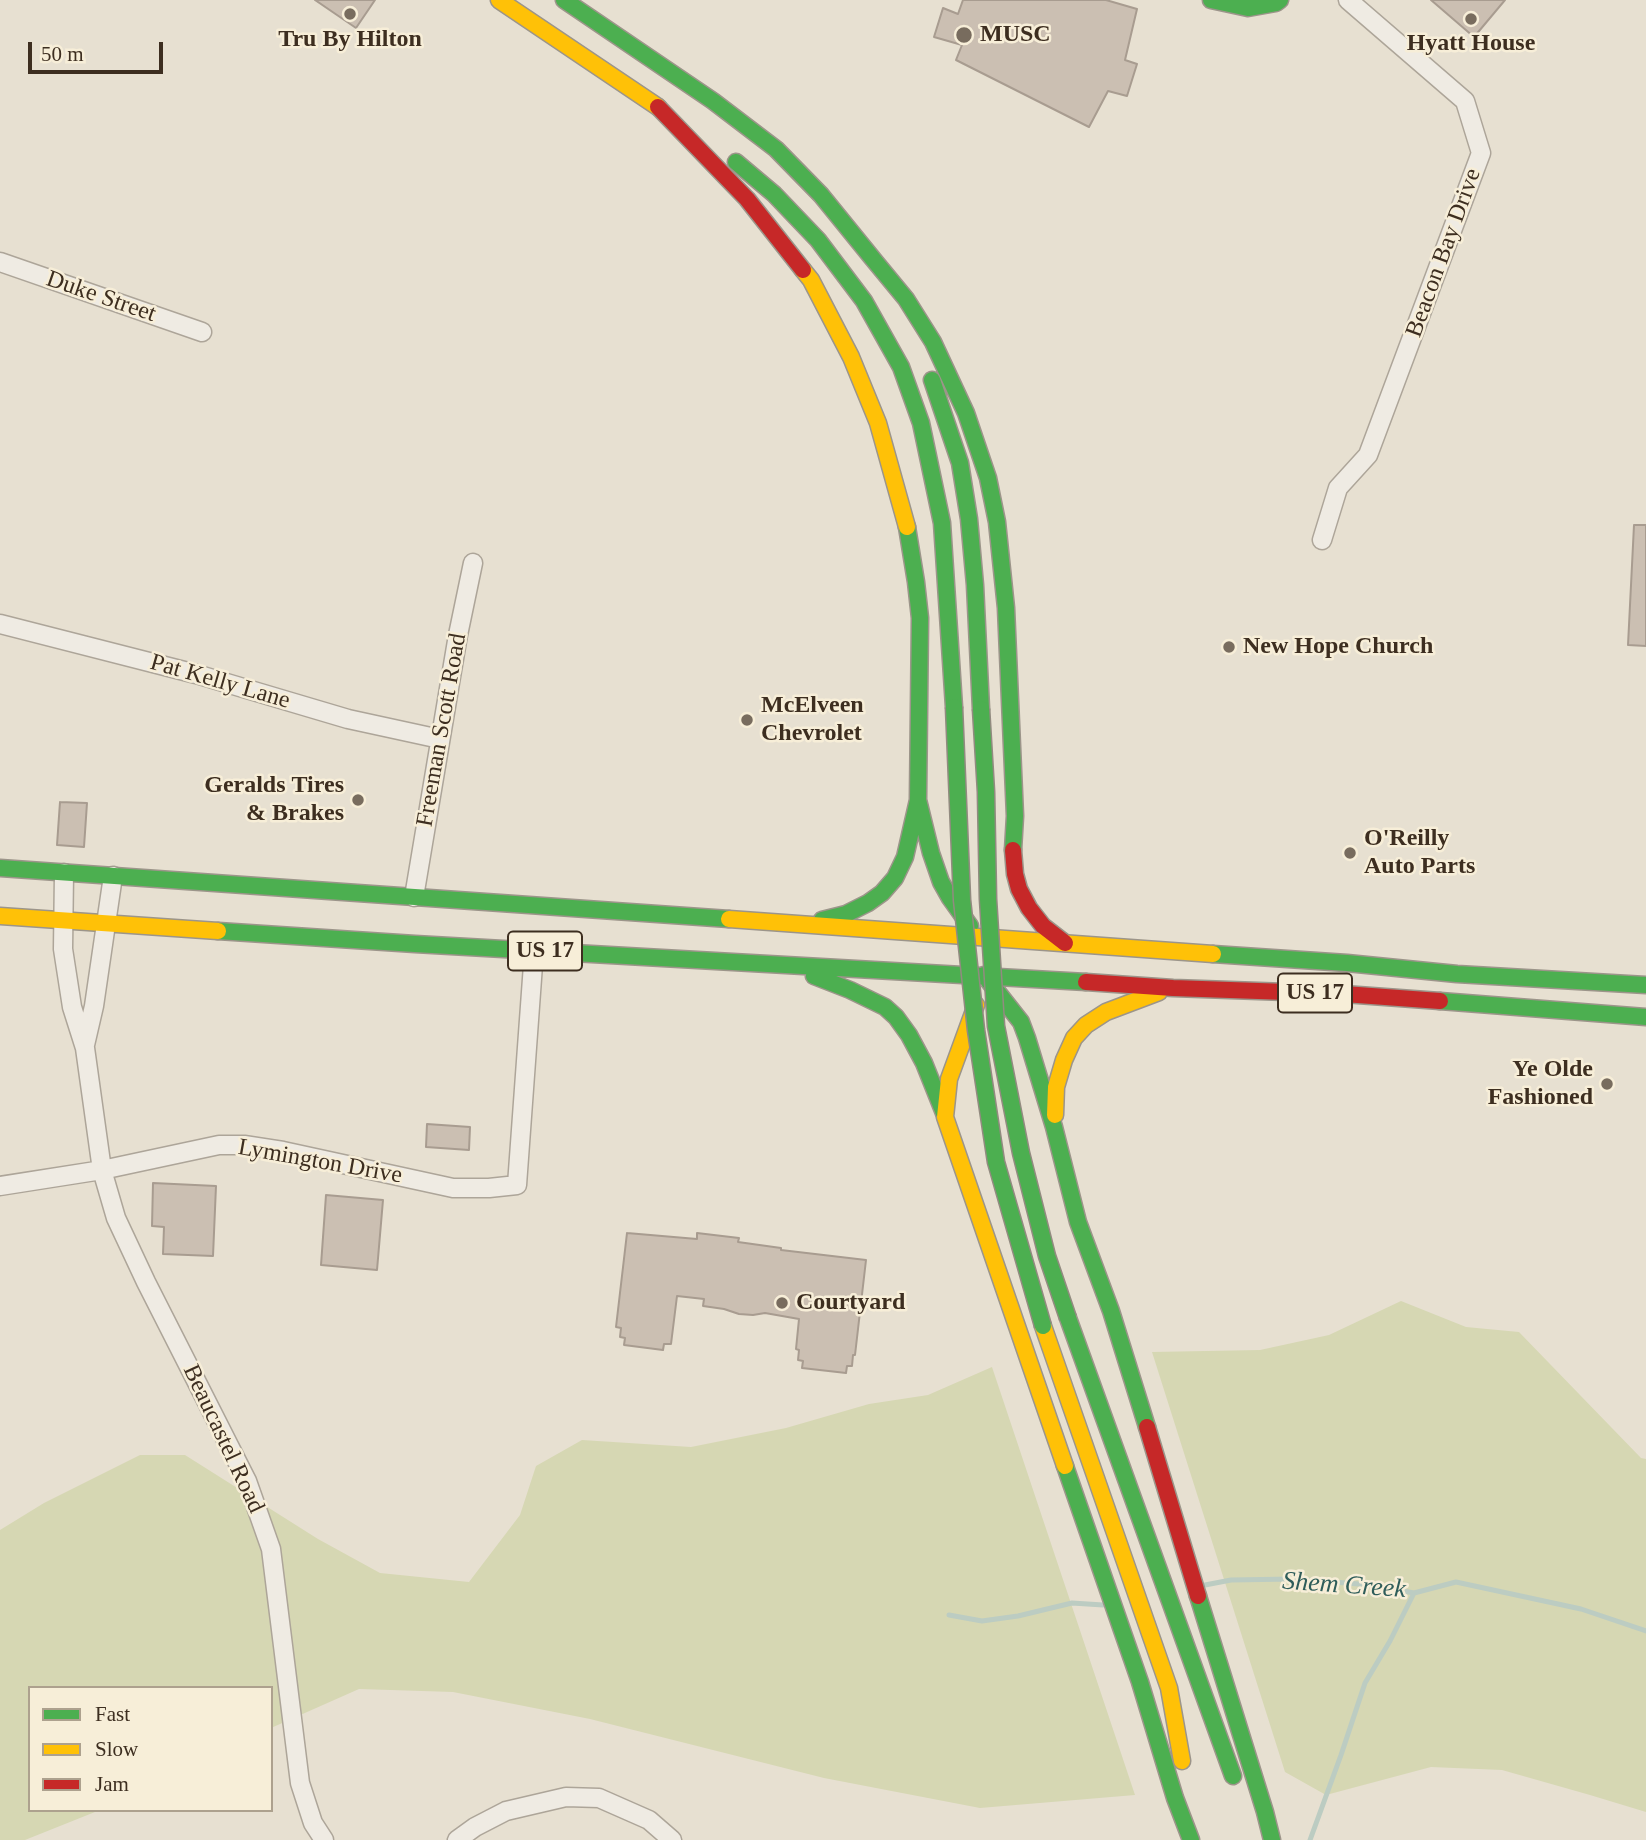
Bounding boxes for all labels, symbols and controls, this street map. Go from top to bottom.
marker: Tru By Hilton [342,6,358,22]
marker: Hyatt House [1463,11,1479,27]
place label: MUSC [980,21,1051,49]
marker: MUSC [954,25,974,45]
place label: Tru By Hilton [278,26,422,54]
scale bar [32,28,166,72]
place label: Hyatt House [1407,30,1535,58]
text: 50 m [41,42,84,66]
street label: Beacon Bay Drive [1400,165,1488,341]
street label: Duke Street [42,265,160,329]
street label: Freeman Scott Road [411,631,473,829]
place label: New Hope Church [1243,633,1433,661]
marker: New Hope Church [1221,639,1237,655]
street label: Pat Kelly Lane [147,648,293,716]
place label: McElveen Chevrolet [761,692,864,748]
marker: McElveen Chevrolet [739,712,755,728]
place label: Geralds Tires & Brakes [204,772,344,828]
marker: Geralds Tires & Brakes [350,792,366,808]
place label: O'Reilly Auto Parts [1364,825,1475,881]
marker: O'Reilly Auto Parts [1342,845,1358,861]
road number: US 17 [508,932,582,970]
road number: US 17 [1278,974,1352,1012]
place label: Ye Olde Fashioned [1488,1056,1593,1112]
marker: Ye Olde Fashioned [1599,1076,1615,1092]
street label: Lymington Drive [236,1133,404,1191]
place label: Courtyard [796,1289,905,1317]
marker: Courtyard [774,1295,790,1311]
street label: Beaucastel Road [176,1360,270,1518]
water label: Shem Creek [1281,1566,1407,1606]
legend [28,1686,273,1812]
text: Fast [95,1702,130,1726]
text: Slow [95,1737,138,1761]
text: Jam [95,1772,129,1796]

